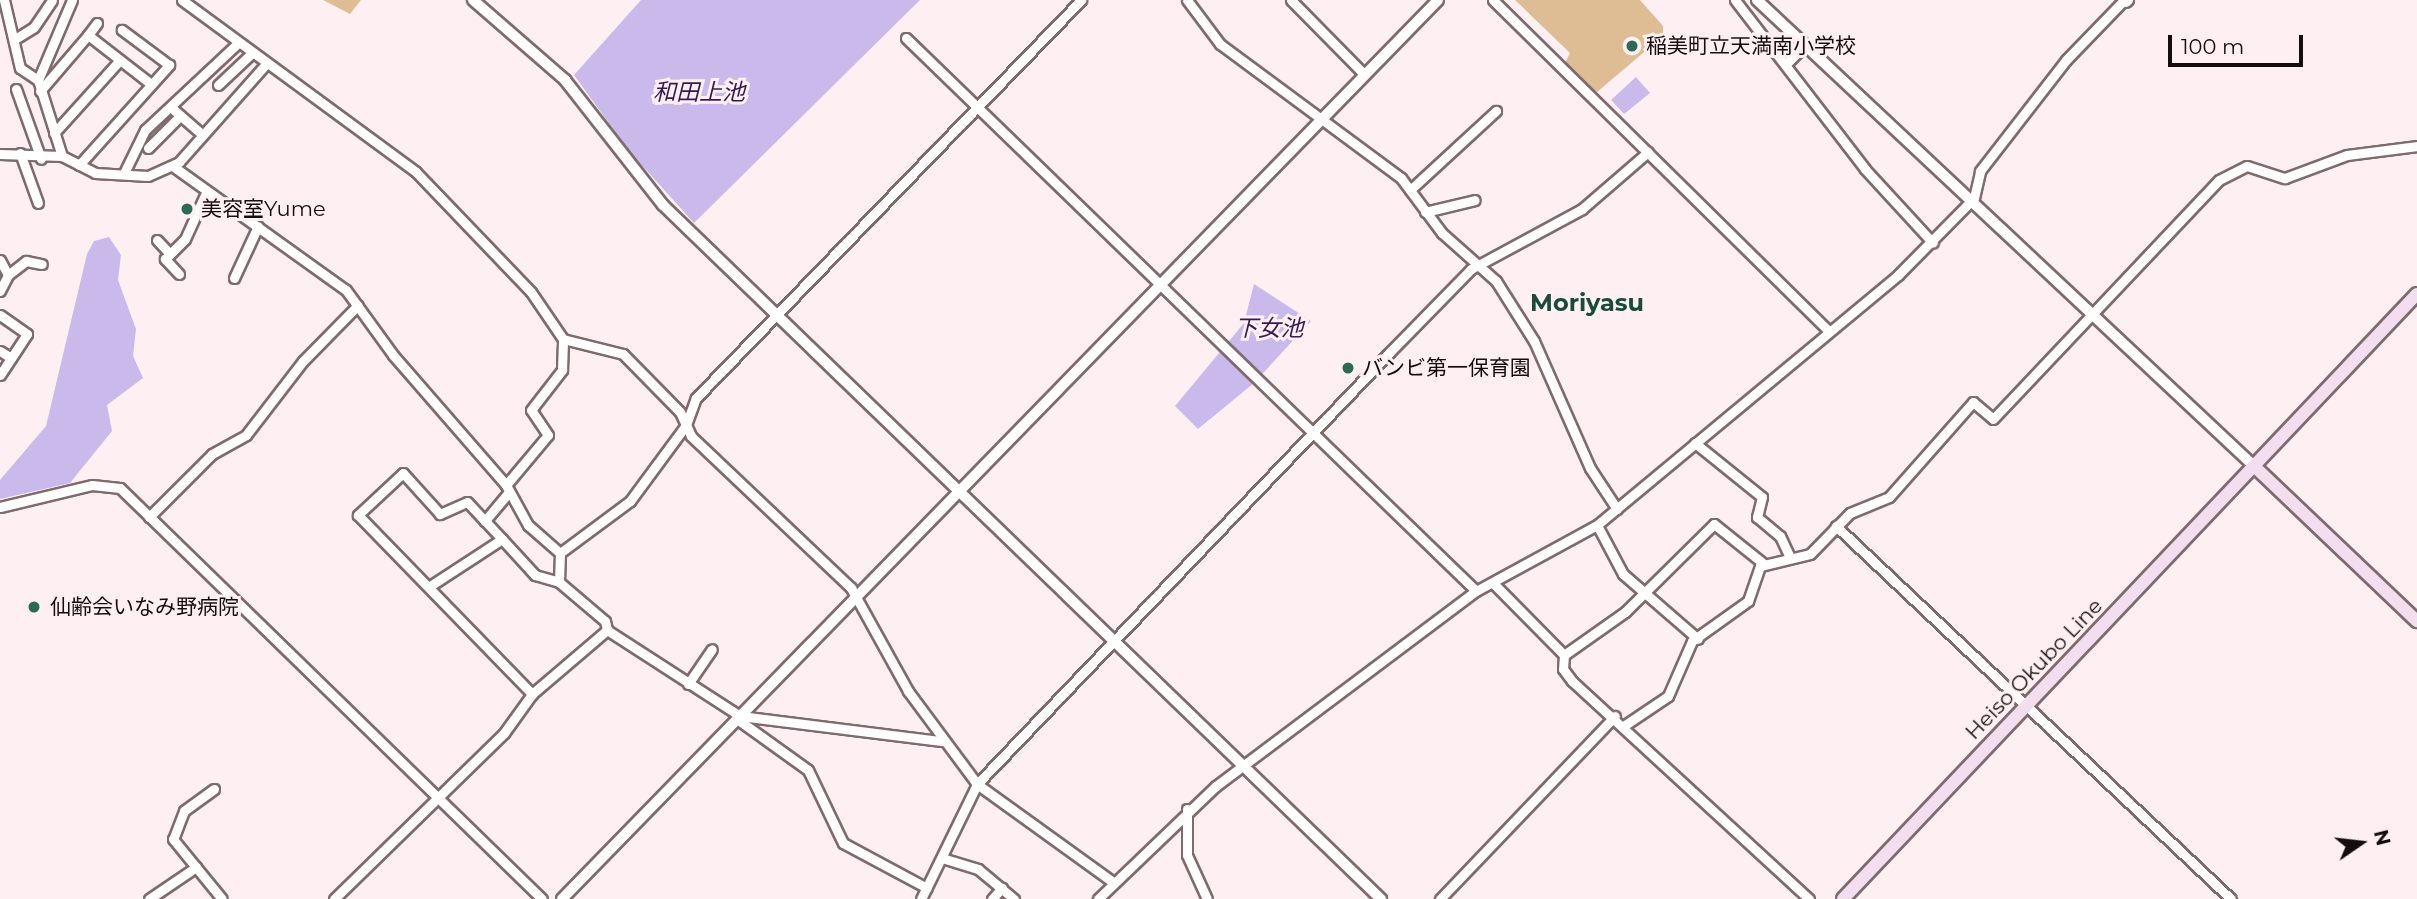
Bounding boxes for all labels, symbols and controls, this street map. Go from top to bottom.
scale bar [2172,21,2307,65]
place label: 稲美町立天満南小学校 [1646,33,1856,59]
text: 100 m [2181,34,2244,59]
marker: 稲美町立天満南小学校 [1624,38,1640,54]
water label: 和田上池 [653,78,745,106]
place label: 美容室Yume [201,196,326,222]
marker: 美容室Yume [179,201,195,217]
district label: Moriyasu [1530,289,1644,317]
water label: 下女池 [1235,314,1303,342]
place label: バンビ第一保育園 [1362,355,1530,381]
marker: バンビ第一保育園 [1340,360,1356,376]
street label: Heiso Okubo Line [1960,593,2108,745]
place label: 仙齢会いなみ野病院 [50,594,239,620]
marker: 仙齢会いなみ野病院 [24,597,44,617]
north arrow [2326,808,2396,878]
text: N [2369,828,2395,848]

